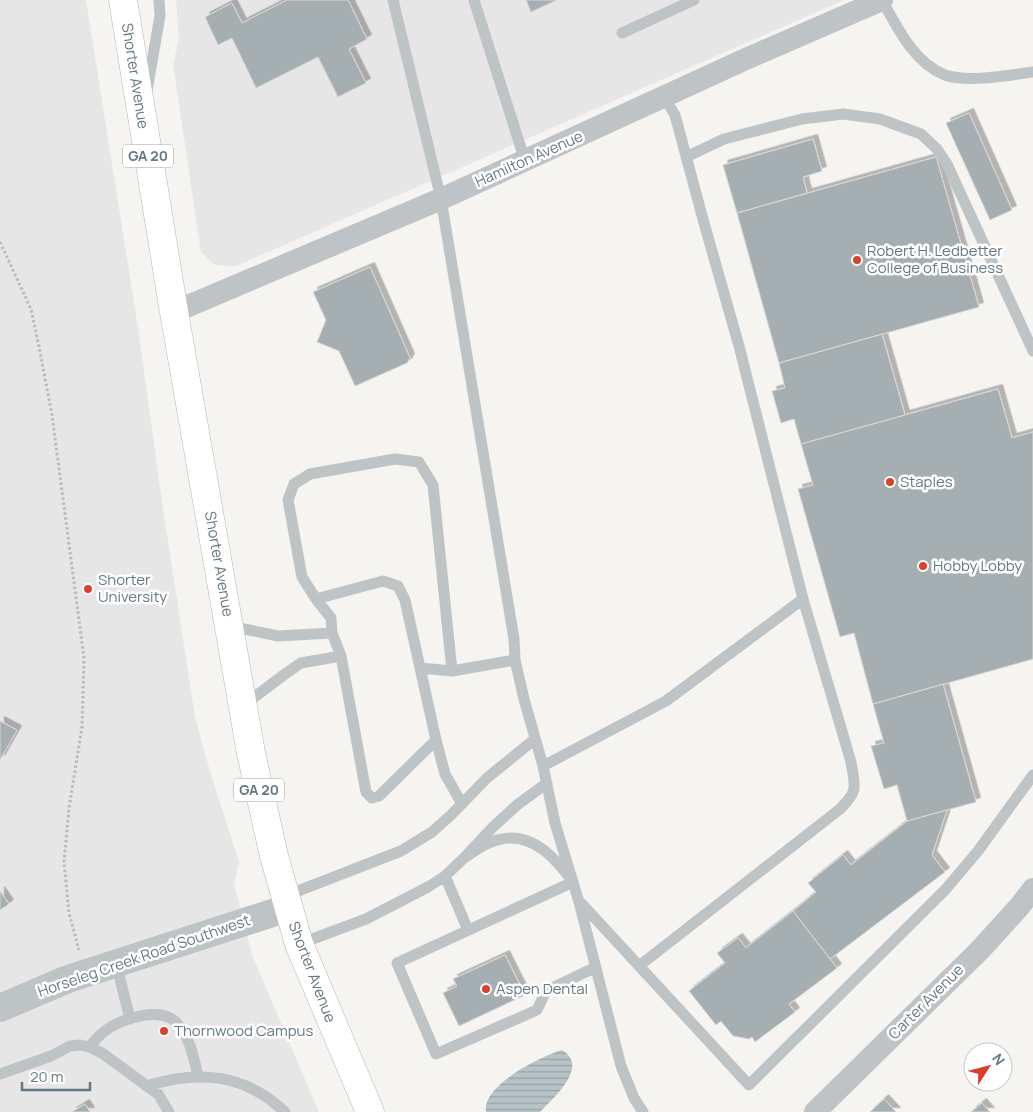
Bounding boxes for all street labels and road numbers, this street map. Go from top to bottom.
street label: Shorter Avenue [117,22,154,130]
street label: Hamilton Avenue [471,125,586,192]
road number: GA 20 [123,144,173,168]
street label: Shorter Avenue [200,510,239,618]
road number: GA 20 [234,778,284,802]
street label: Horseleg Creek Road Southwest [35,909,253,1002]
street label: Shorter Avenue [284,918,341,1026]
street label: Carter Avenue [883,959,968,1044]

